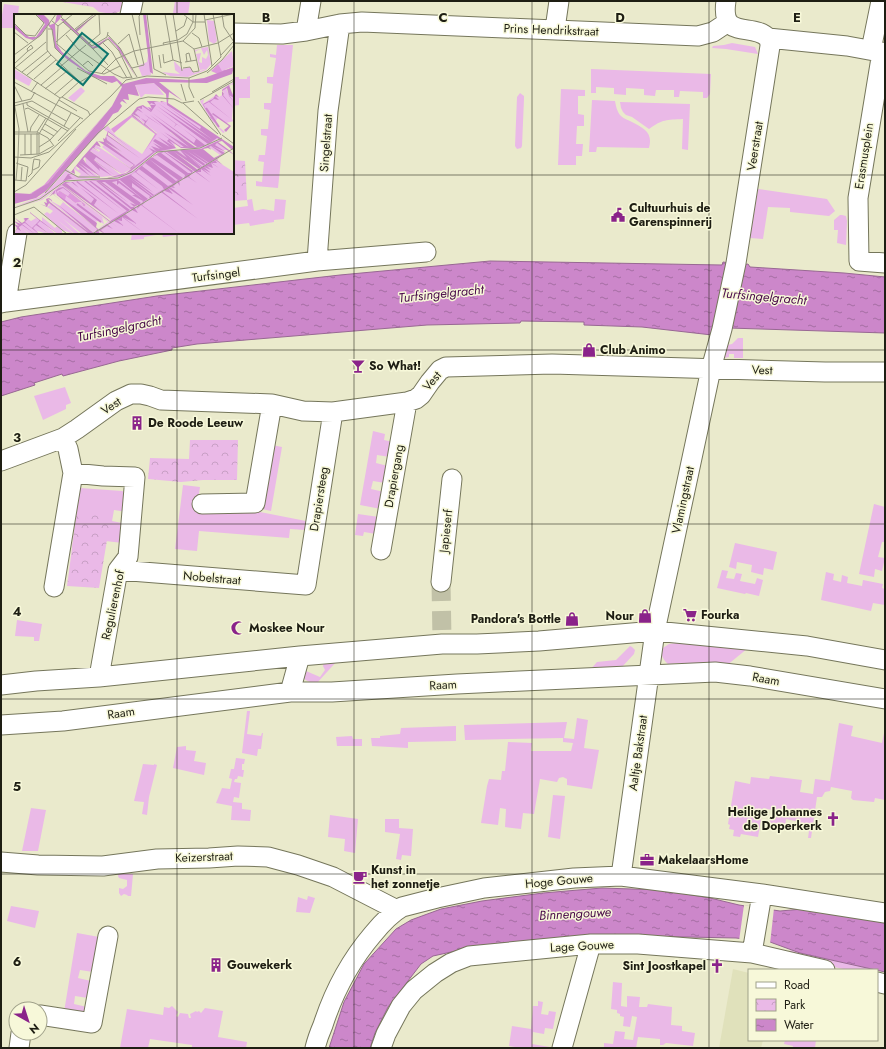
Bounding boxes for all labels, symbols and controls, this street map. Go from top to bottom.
text: B [262,8,271,27]
text: C [438,8,448,27]
text: D [615,8,625,27]
text: E [793,8,801,27]
inset map [14,14,234,234]
street label: Prins Hendrikstraat [503,19,599,41]
street label: Singelstraat [315,113,337,173]
street label: Veerstraat [742,120,768,172]
street label: Erasmusplein [850,121,878,191]
place label: Cultuurhuis de Garenspinnerij [629,199,712,231]
public building icon: Cultuurhuis de Garenspinnerij [610,207,626,223]
text: 2 [13,253,21,272]
street label: Turfsingel [191,263,241,287]
water label: Turfsingelgracht [398,279,485,307]
water label: Turfsingelgracht [721,283,808,310]
water label: Turfsingelgracht [75,310,164,347]
place label: Club Animo [600,341,666,359]
shop icon: Club Animo [581,342,597,358]
place label: So What! [369,357,421,375]
bar icon: So What! [350,358,366,374]
street label: Vest [751,361,773,379]
street label: Vest [418,367,446,395]
street label: Vest [97,393,125,419]
place label: De Roode Leeuw [148,414,244,432]
building icon: De Roode Leeuw [129,415,145,431]
text: 3 [13,428,21,447]
street label: Drapiergang [380,443,408,509]
street label: Drapiersteeg [305,465,333,533]
street label: Vlamingstraat [667,465,699,535]
street label: Japieserf [435,508,457,555]
street label: Nobelstraat [182,567,242,589]
street label: Regulierenhof [97,568,129,642]
text: 4 [12,602,22,621]
place label: Fourka [701,606,740,624]
place label: Nour [606,607,634,625]
supermarket icon: Fourka [682,607,698,623]
shop icon: Nour [637,608,653,624]
place label: Pandora's Bottle [471,610,561,628]
shop icon: Pandora's Bottle [564,611,580,627]
place label: Moskee Nour [249,619,325,637]
mosque icon: Moskee Nour [230,620,246,636]
street label: Raam [751,668,781,690]
street label: Raam [429,675,457,695]
street label: Raam [106,702,136,724]
street label: Aaltje Bakstraat [624,714,652,792]
text: 5 [13,777,21,796]
place label: Heilige Johannes de Doperkerk [728,803,823,835]
church icon: Heilige Johannes de Doperkerk [825,811,841,827]
street label: Keizerstraat [175,847,233,867]
place label: MakelaarsHome [658,851,749,869]
office icon: MakelaarsHome [639,852,655,868]
place label: Kunst in het zonnetje [371,861,440,893]
cafe icon: Kunst in het zonnetje [352,869,368,885]
street label: Hoge Gouwe [524,869,594,893]
water label: Binnengouwe [538,902,612,925]
street label: Lage Gouwe [550,935,614,957]
text: 6 [13,952,22,971]
place label: Gouwekerk [227,956,292,974]
building icon: Gouwekerk [208,957,224,973]
place label: Sint Joostkapel [623,957,706,975]
church icon: Sint Joostkapel [709,958,725,974]
legend [748,969,878,1041]
text: Road [784,976,810,994]
text: Park [784,996,806,1014]
north arrow [8,1001,48,1041]
text: Water [784,1016,815,1034]
text: N [26,1020,43,1038]

